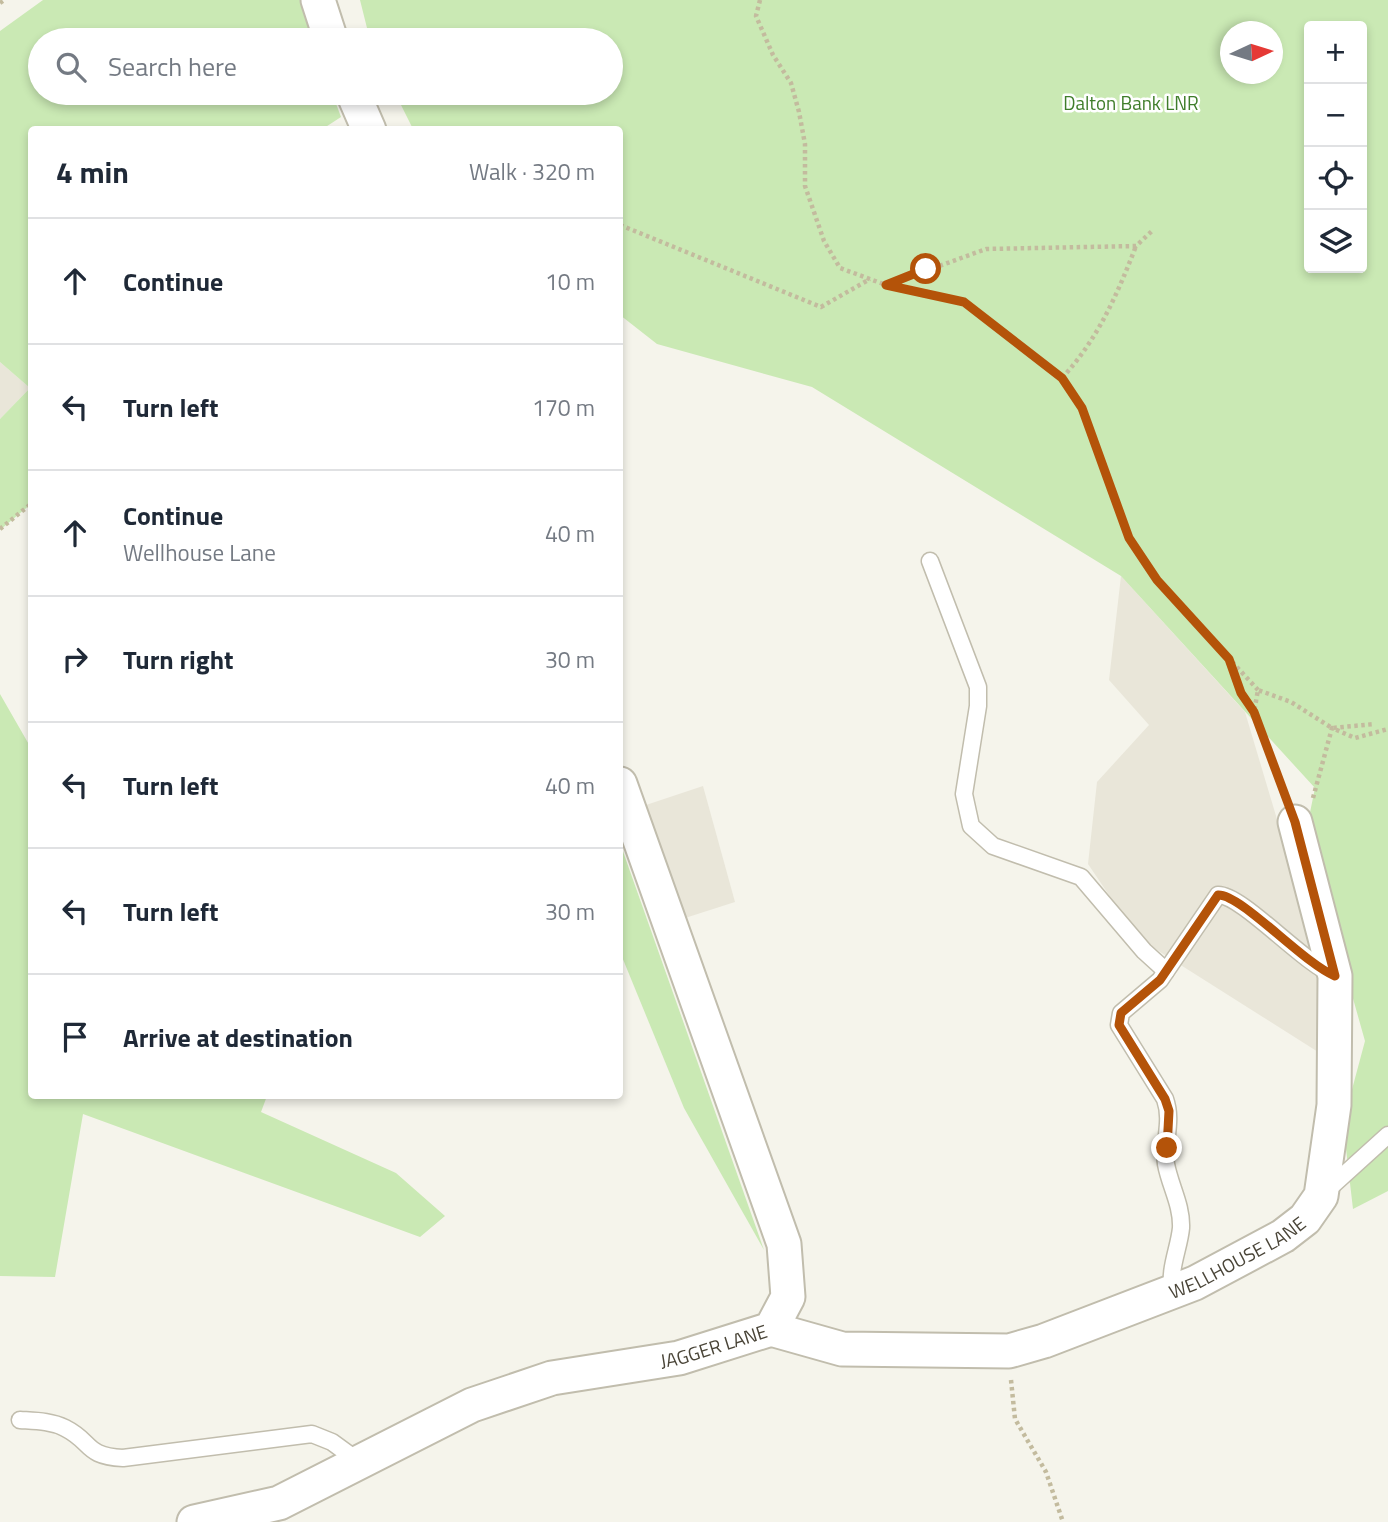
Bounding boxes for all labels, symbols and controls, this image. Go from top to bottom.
north arrow [1220,21,1283,84]
map controls [1304,21,1367,273]
button: + [1304,21,1367,84]
search box [28,28,623,105]
text: Search here [108,47,237,86]
icon: search [52,48,90,86]
button: − [1304,84,1367,147]
park label: Dalton Bank LNR [1063,88,1199,117]
button: locate [1304,147,1367,210]
text: 4 min [56,149,129,195]
text: Walk · 320 m [469,154,595,189]
button: layers [1304,210,1367,273]
route start [910,253,941,284]
icon: ahead [56,262,94,300]
text: Continue [123,262,223,301]
text: 10 m [545,264,595,299]
icon: left [56,388,94,426]
text: Turn left [123,388,218,427]
text: 170 m [532,390,595,425]
text: Continue [123,496,223,535]
icon: ahead [56,514,94,552]
text: 40 m [545,516,595,551]
text: Wellhouse Lane [123,535,276,570]
icon: right [56,640,94,678]
text: Turn right [123,640,234,679]
text: 30 m [545,642,595,677]
icon: left [56,766,94,804]
text: Turn left [123,766,218,805]
text: 40 m [545,768,595,803]
icon: left [56,892,94,930]
text: Turn left [123,892,218,931]
text: 30 m [545,894,595,929]
icon: arrive [56,1018,94,1056]
text: Arrive at destination [123,1018,353,1057]
route end [1151,1132,1182,1163]
street label: WELLHOUSE LANE [1164,1209,1312,1306]
street label: JAGGER LANE [658,1316,771,1375]

